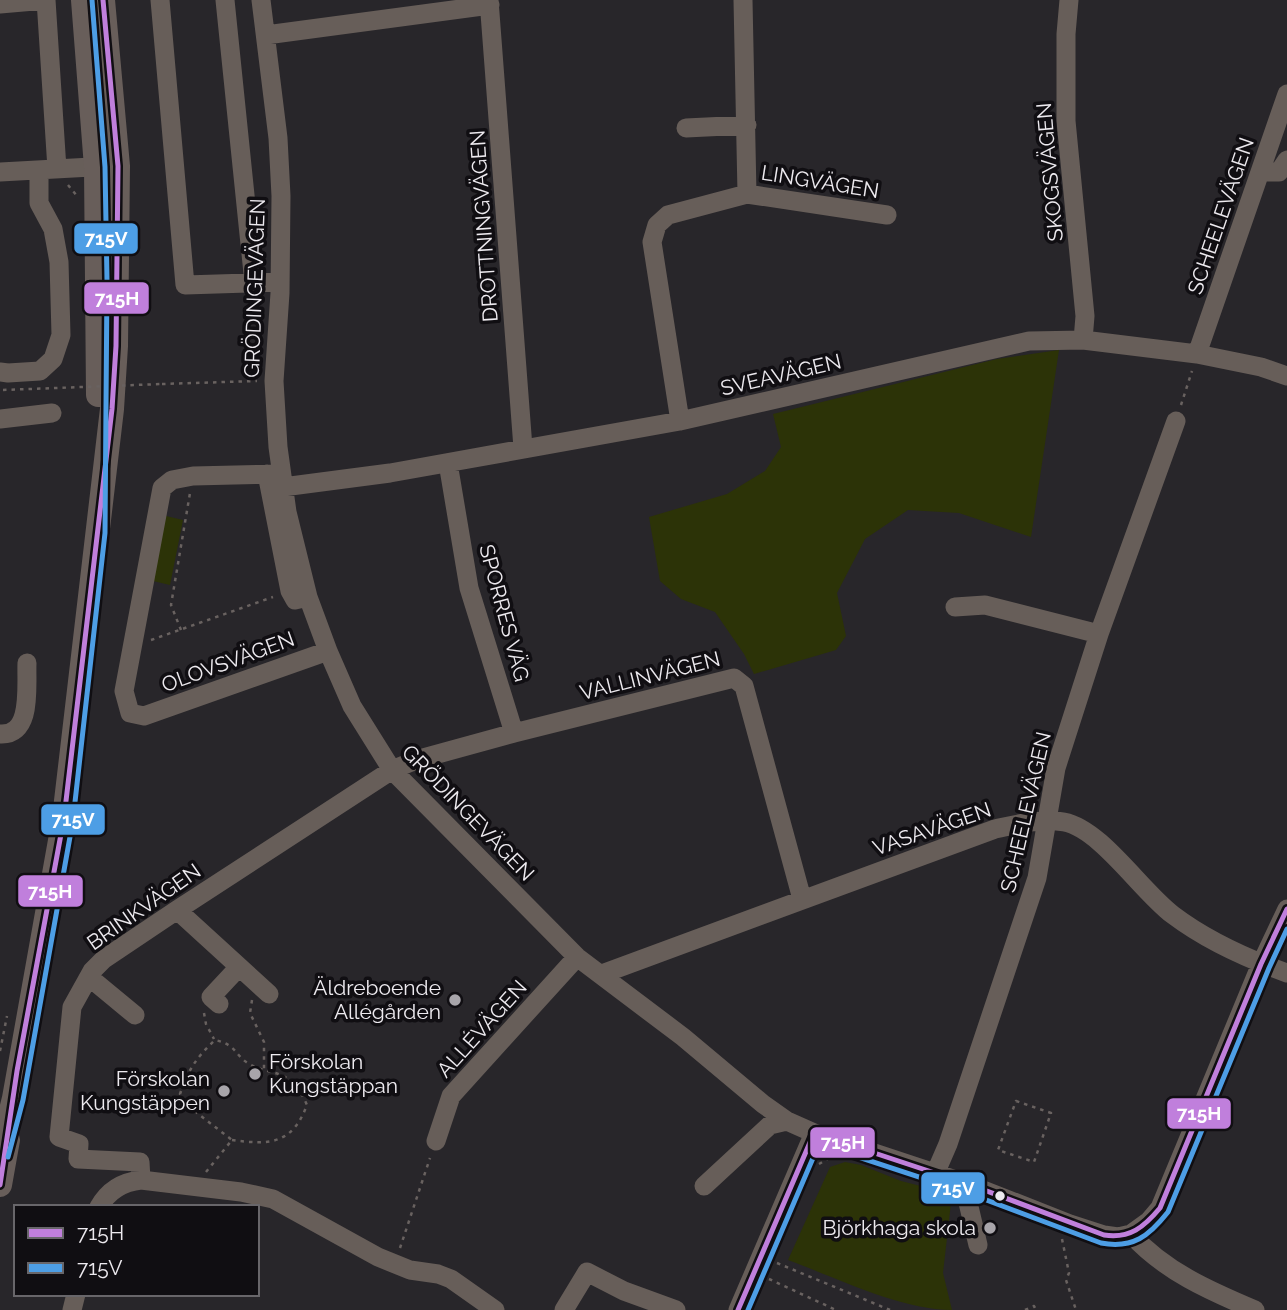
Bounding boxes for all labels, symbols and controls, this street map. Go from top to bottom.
street label: SKOGSVÄGEN [1031,102,1068,243]
street label: DROTTNINGVÄGEN [464,129,503,323]
street label: SCHEELEVÄGEN [1182,134,1259,297]
street label: LINGVÄGEN [759,160,881,203]
street label: GRÖDINGEVÄGEN [239,198,270,378]
line badge: 715V [73,222,139,255]
text: 715V [84,227,128,249]
line badge: 715H [83,281,150,315]
text: 715H [95,287,139,309]
street label: SVEAVÄGEN [718,348,844,401]
street label: SPORRES VÄG [474,542,535,684]
street label: OLOVSVÄGEN [158,626,298,697]
street label: VALLINVÄGEN [577,646,723,705]
street label: SCHEELEVÄGEN [995,729,1056,895]
street label: GRÖDINGEVÄGEN [397,739,540,886]
street label: VASAVÄGEN [870,797,994,860]
line badge: 715V [40,803,106,836]
text: 715V [51,808,95,830]
street label: BRINKVÄGEN [82,858,205,955]
line badge: 715H [17,874,84,908]
text: 715H [28,880,72,902]
place label: Äldreboende Allégården [313,975,441,1024]
street label: ALLÉVÄGEN [431,975,532,1082]
marker: Äldreboende Allégården [447,992,463,1008]
place label: Förskolan Kungstäppan [269,1049,398,1098]
place label: Förskolan Kungstäppen [80,1066,210,1115]
marker: Förskolan Kungstäppan [247,1066,263,1082]
marker: Förskolan Kungstäppen [216,1083,232,1099]
line badge: 715H [1166,1097,1232,1130]
text: 715H [1177,1102,1221,1124]
line badge: 715H [809,1126,876,1159]
text: 715H [821,1131,865,1153]
line badge: 715V [920,1171,986,1205]
text: 715V [931,1177,975,1199]
unlabelled marker [993,1189,1007,1203]
legend [14,1205,259,1296]
place label: Björkhaga skola [822,1215,976,1240]
text: 715H [77,1220,124,1245]
marker: Björkhaga skola [982,1220,998,1236]
text: 715V [77,1255,123,1280]

